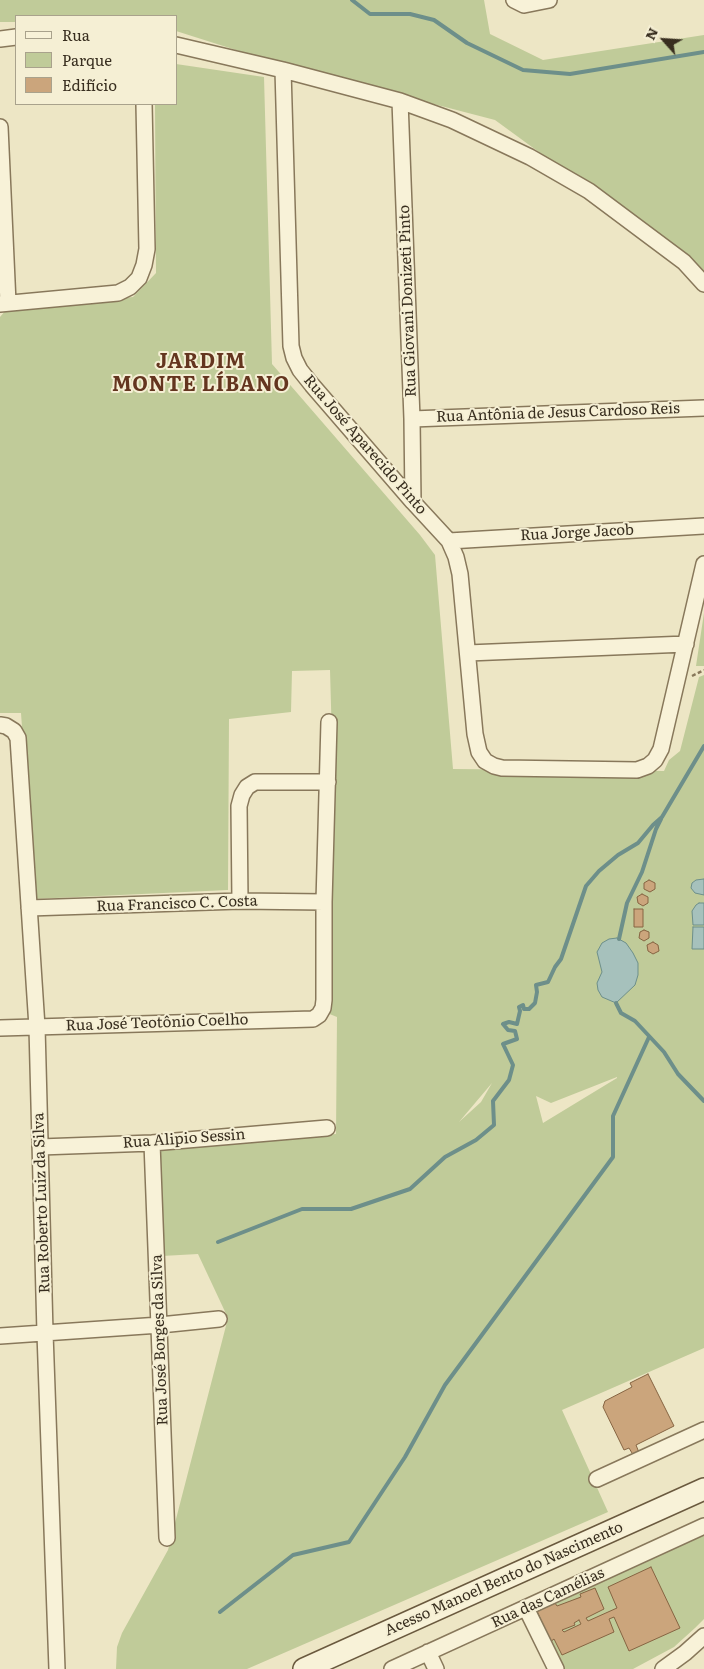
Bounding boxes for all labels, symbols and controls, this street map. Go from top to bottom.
legend [15,15,178,105]
north arrow [639,15,689,65]
text: Rua [62,23,90,46]
text: N [639,24,662,43]
text: Parque [62,48,112,71]
text: Edifício [62,73,117,96]
street label: Rua Giovani Donizeti Pinto [396,205,420,397]
district label: JARDIM MONTE LÍBANO [110,350,292,397]
street label: Rua José Aparecido Pinto [300,372,430,518]
street label: Rua Antônia de Jesus Cardoso Reis [436,400,680,426]
street label: Rua Jorge Jacob [520,521,634,545]
street label: Rua Francisco C. Costa [96,892,258,916]
street label: Rua José Teotônio Coelho [65,1011,249,1035]
street label: Rua Roberto Luiz da Silva [30,1112,54,1294]
street label: Rua Alipio Sessin [122,1126,246,1152]
street label: Rua José Borges da Silva [148,1254,172,1426]
street label: Acesso Manoel Bento do Nascimento [382,1518,626,1640]
street label: Rua das Camélias [489,1564,607,1632]

